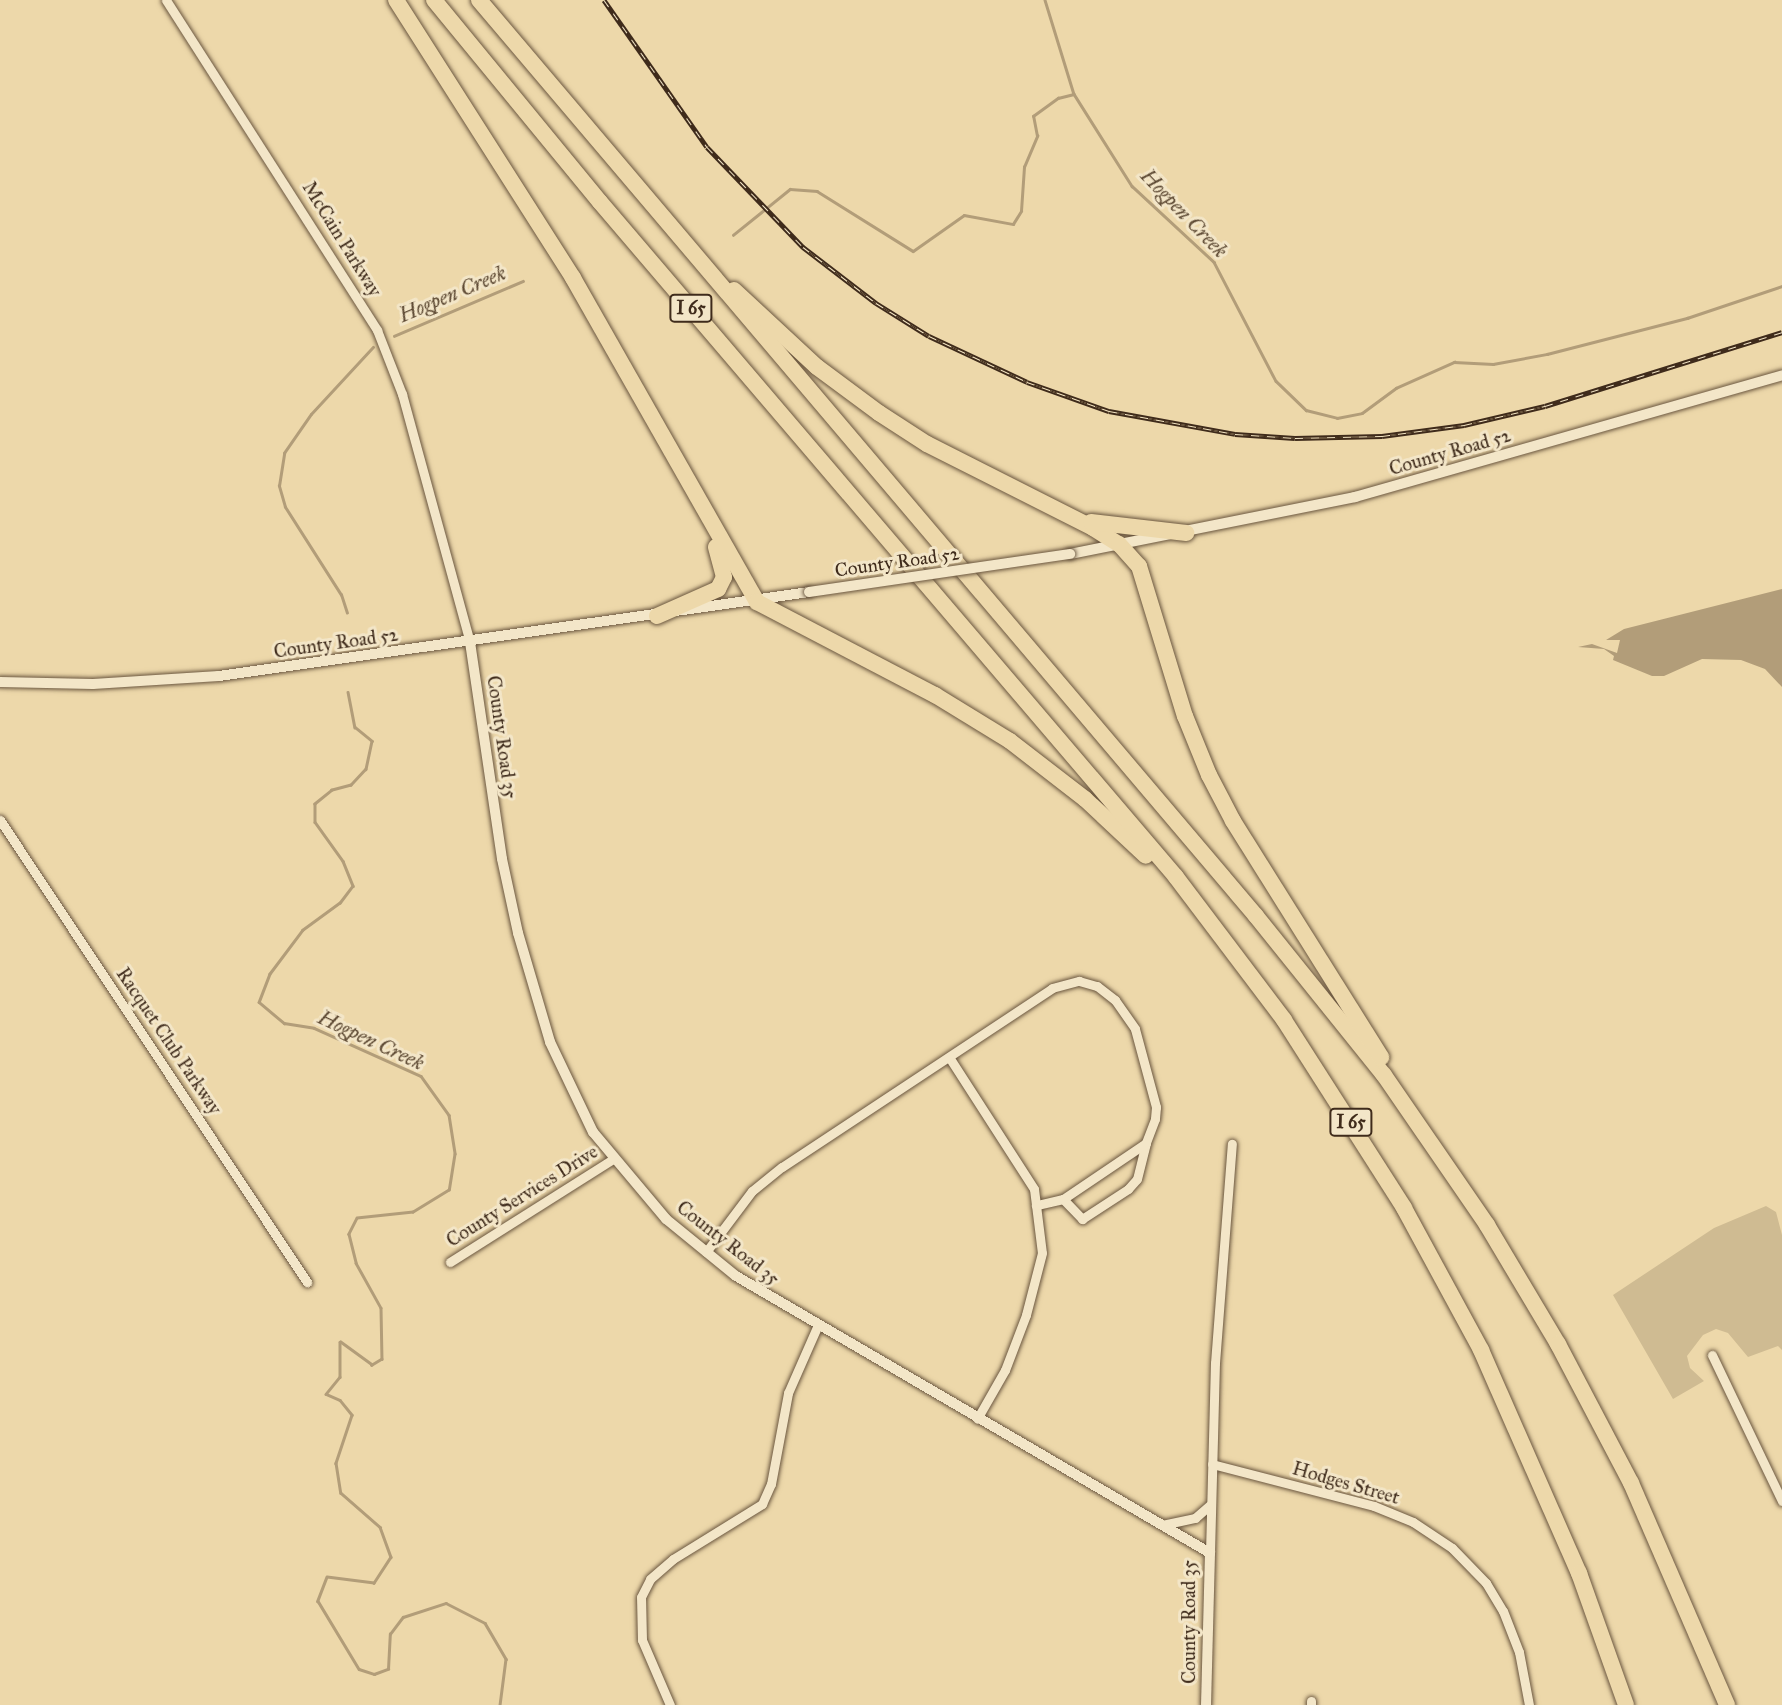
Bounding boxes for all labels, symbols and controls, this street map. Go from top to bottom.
water label: Hogpen Creek [1135,163,1233,263]
street label: McCain Parkway [298,177,386,301]
water label: Hogpen Creek [395,260,509,328]
road number: I 65 [668,294,714,322]
street label: County Road 52 [1387,424,1513,480]
street label: County Road 52 [833,542,961,582]
street label: County Road 52 [272,623,400,663]
street label: County Road 35 [482,674,522,800]
street label: Racquet Club Parkway [111,963,227,1119]
water label: Hogpen Creek [314,1004,428,1076]
road number: I 65 [1328,1107,1374,1136]
street label: County Services Drive [442,1140,602,1252]
street label: County Road 35 [672,1196,784,1290]
street label: Hodges Street [1290,1457,1402,1509]
street label: County Road 35 [1178,1560,1200,1684]

